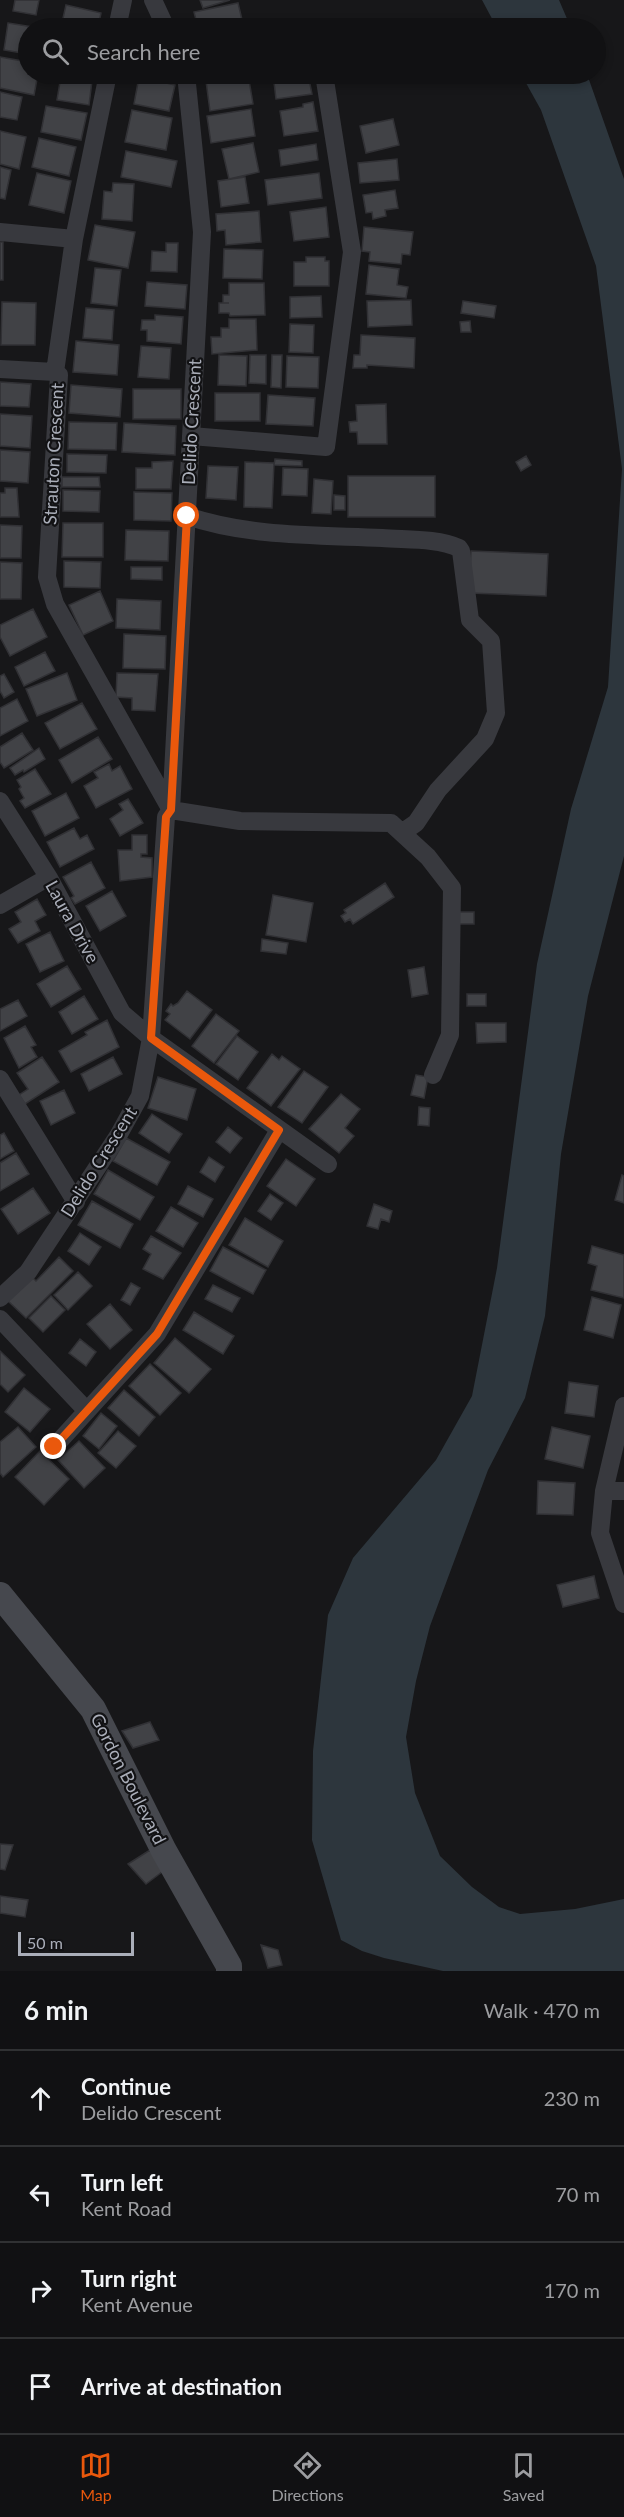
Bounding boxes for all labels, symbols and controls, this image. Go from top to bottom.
search box [18,18,606,84]
icon: search [39,35,72,68]
text: Search here [87,38,200,65]
street label: Delido Crescent [177,358,205,486]
street label: Strauton Crescent [38,382,68,526]
route start [173,502,199,528]
street label: Laura Drive [41,876,105,967]
street label: Delido Crescent [55,1102,141,1221]
route end [40,1433,66,1459]
street label: Gordon Boulevard [86,1709,171,1848]
scale bar [18,1929,134,1956]
text: 50 m [27,1933,63,1952]
text: 6 min [24,1994,88,2026]
text: Walk · 470 m [484,1998,600,2022]
text: Continue [81,2073,171,2100]
icon: ahead [24,2082,57,2115]
text: 230 m [544,2086,600,2110]
text: Delido Crescent [81,2100,221,2124]
text: Turn left [81,2169,163,2196]
icon: left [24,2178,57,2211]
text: 70 m [555,2182,600,2206]
text: Kent Road [81,2196,172,2220]
text: Turn right [81,2265,176,2292]
icon: right [24,2274,57,2307]
text: 170 m [544,2278,600,2302]
text: Kent Avenue [81,2292,193,2316]
icon: arrive [24,2370,57,2403]
text: Arrive at destination [81,2373,282,2400]
tab: Map [79,2449,112,2504]
tab: Directions [271,2449,344,2504]
tab: Saved [503,2449,544,2504]

